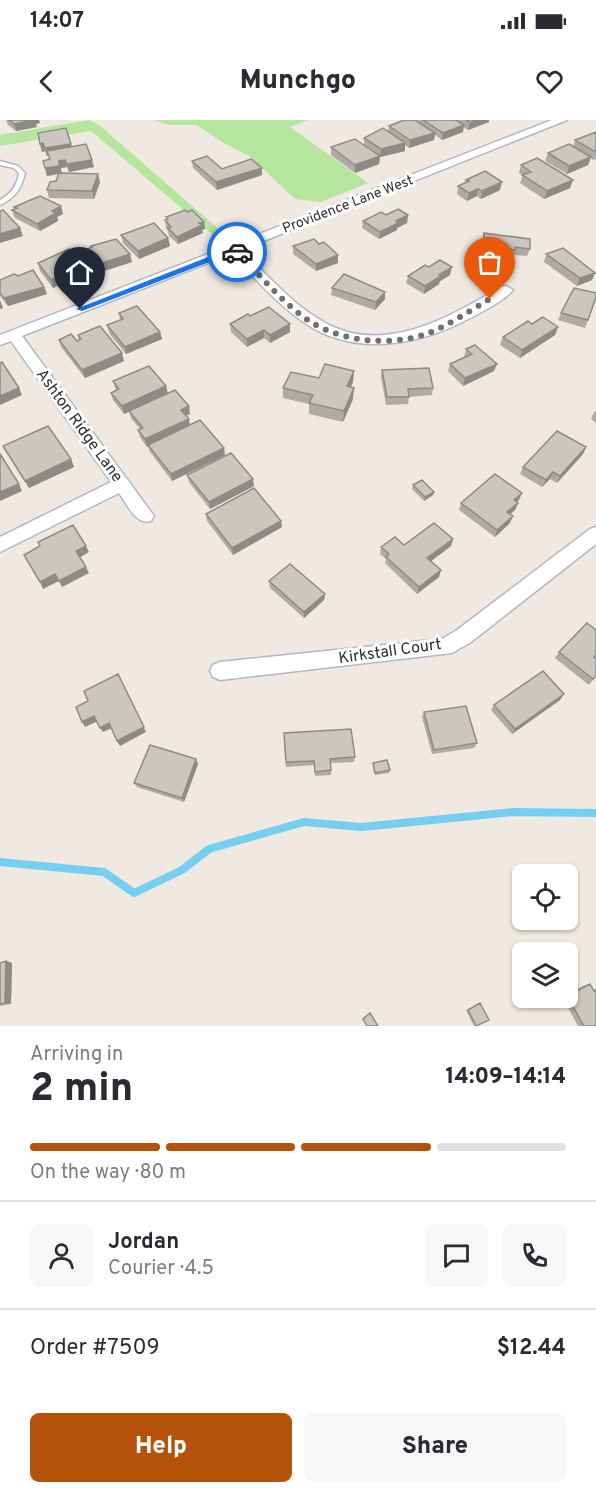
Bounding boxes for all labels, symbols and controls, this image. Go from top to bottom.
text: 14:07 [30,8,84,35]
text: Munchgo [240,64,356,98]
icon: back [30,65,63,98]
icon: heart [533,65,566,98]
street label: Providence Lane West [280,172,416,238]
courier [207,222,267,282]
icon: car [221,236,254,269]
pin [464,237,515,299]
icon: bag [473,246,506,279]
pin [54,247,105,309]
icon: home [63,256,96,289]
street label: Ashton Ridge Lane [31,366,127,486]
street label: Kirkstall Court [337,635,443,669]
map controls [512,864,578,1008]
button: locate [512,864,578,930]
button: layers [512,942,578,1008]
text: Arriving in [30,1042,123,1068]
text: 14:09–14:14 [445,1064,566,1091]
text: 2 min [30,1066,133,1115]
text: On the way · 80 m [30,1160,186,1186]
button: person [30,1224,93,1287]
button: chat [425,1224,488,1287]
button: phone [503,1224,566,1287]
text: Jordan [108,1229,179,1256]
text: Courier · 4.5 [108,1256,214,1282]
text: Order #7509 [30,1335,160,1362]
text: $12.44 [497,1335,566,1362]
button: Help [30,1413,292,1482]
button: Share [304,1413,566,1482]

